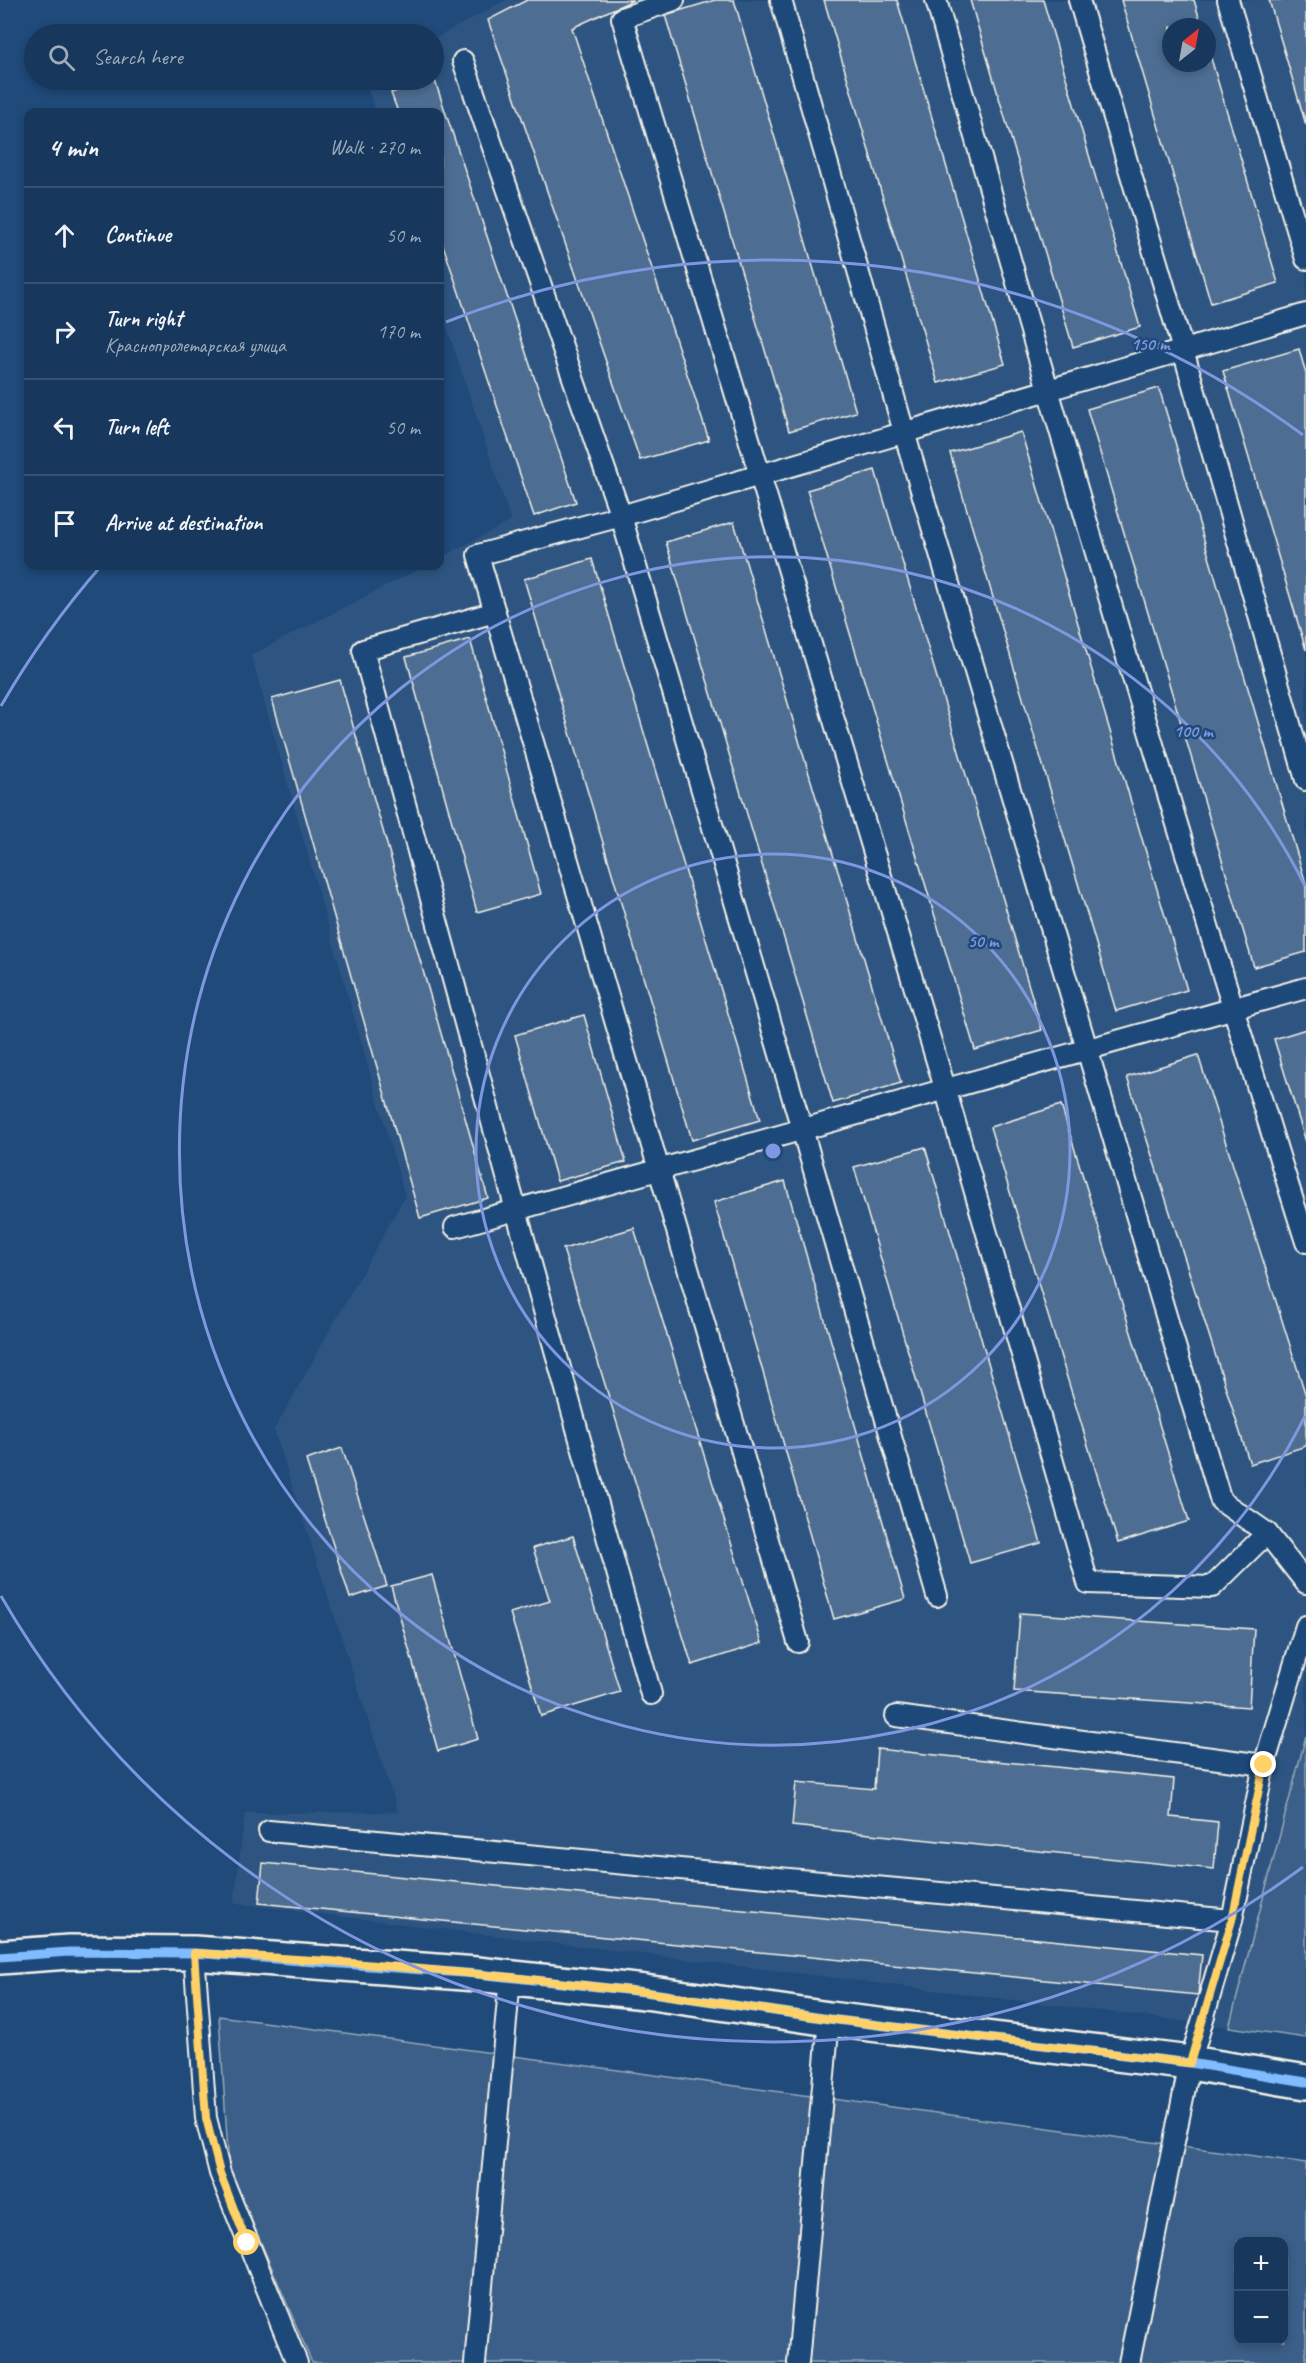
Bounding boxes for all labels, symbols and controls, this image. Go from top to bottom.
north arrow [1162,18,1216,72]
search box [24,24,444,90]
icon: search [45,41,78,74]
text: Search here [93,43,183,71]
text: 4 min [48,131,98,164]
text: Walk · 270 m [330,135,420,160]
icon: ahead [48,219,81,252]
text: Continue [105,221,171,249]
text: 50 m [386,223,420,248]
text: Turn right [105,305,182,333]
icon: right [48,315,81,348]
text: 170 m [377,319,420,344]
text: Краснопролетарская улица [105,333,286,358]
text: 150 m [1131,333,1171,355]
icon: left [48,411,81,444]
text: Turn left [105,413,169,441]
text: 50 m [386,415,420,440]
icon: arrive [48,507,81,540]
text: Arrive at destination [105,509,262,537]
text: 100 m [1174,720,1214,742]
text: 50 m [968,930,1000,952]
centre of rings [763,1141,783,1161]
route end [1250,1751,1276,1777]
route start [233,2229,259,2255]
map controls [1234,2237,1288,2345]
button: + [1234,2237,1288,2291]
button: − [1234,2291,1288,2345]

